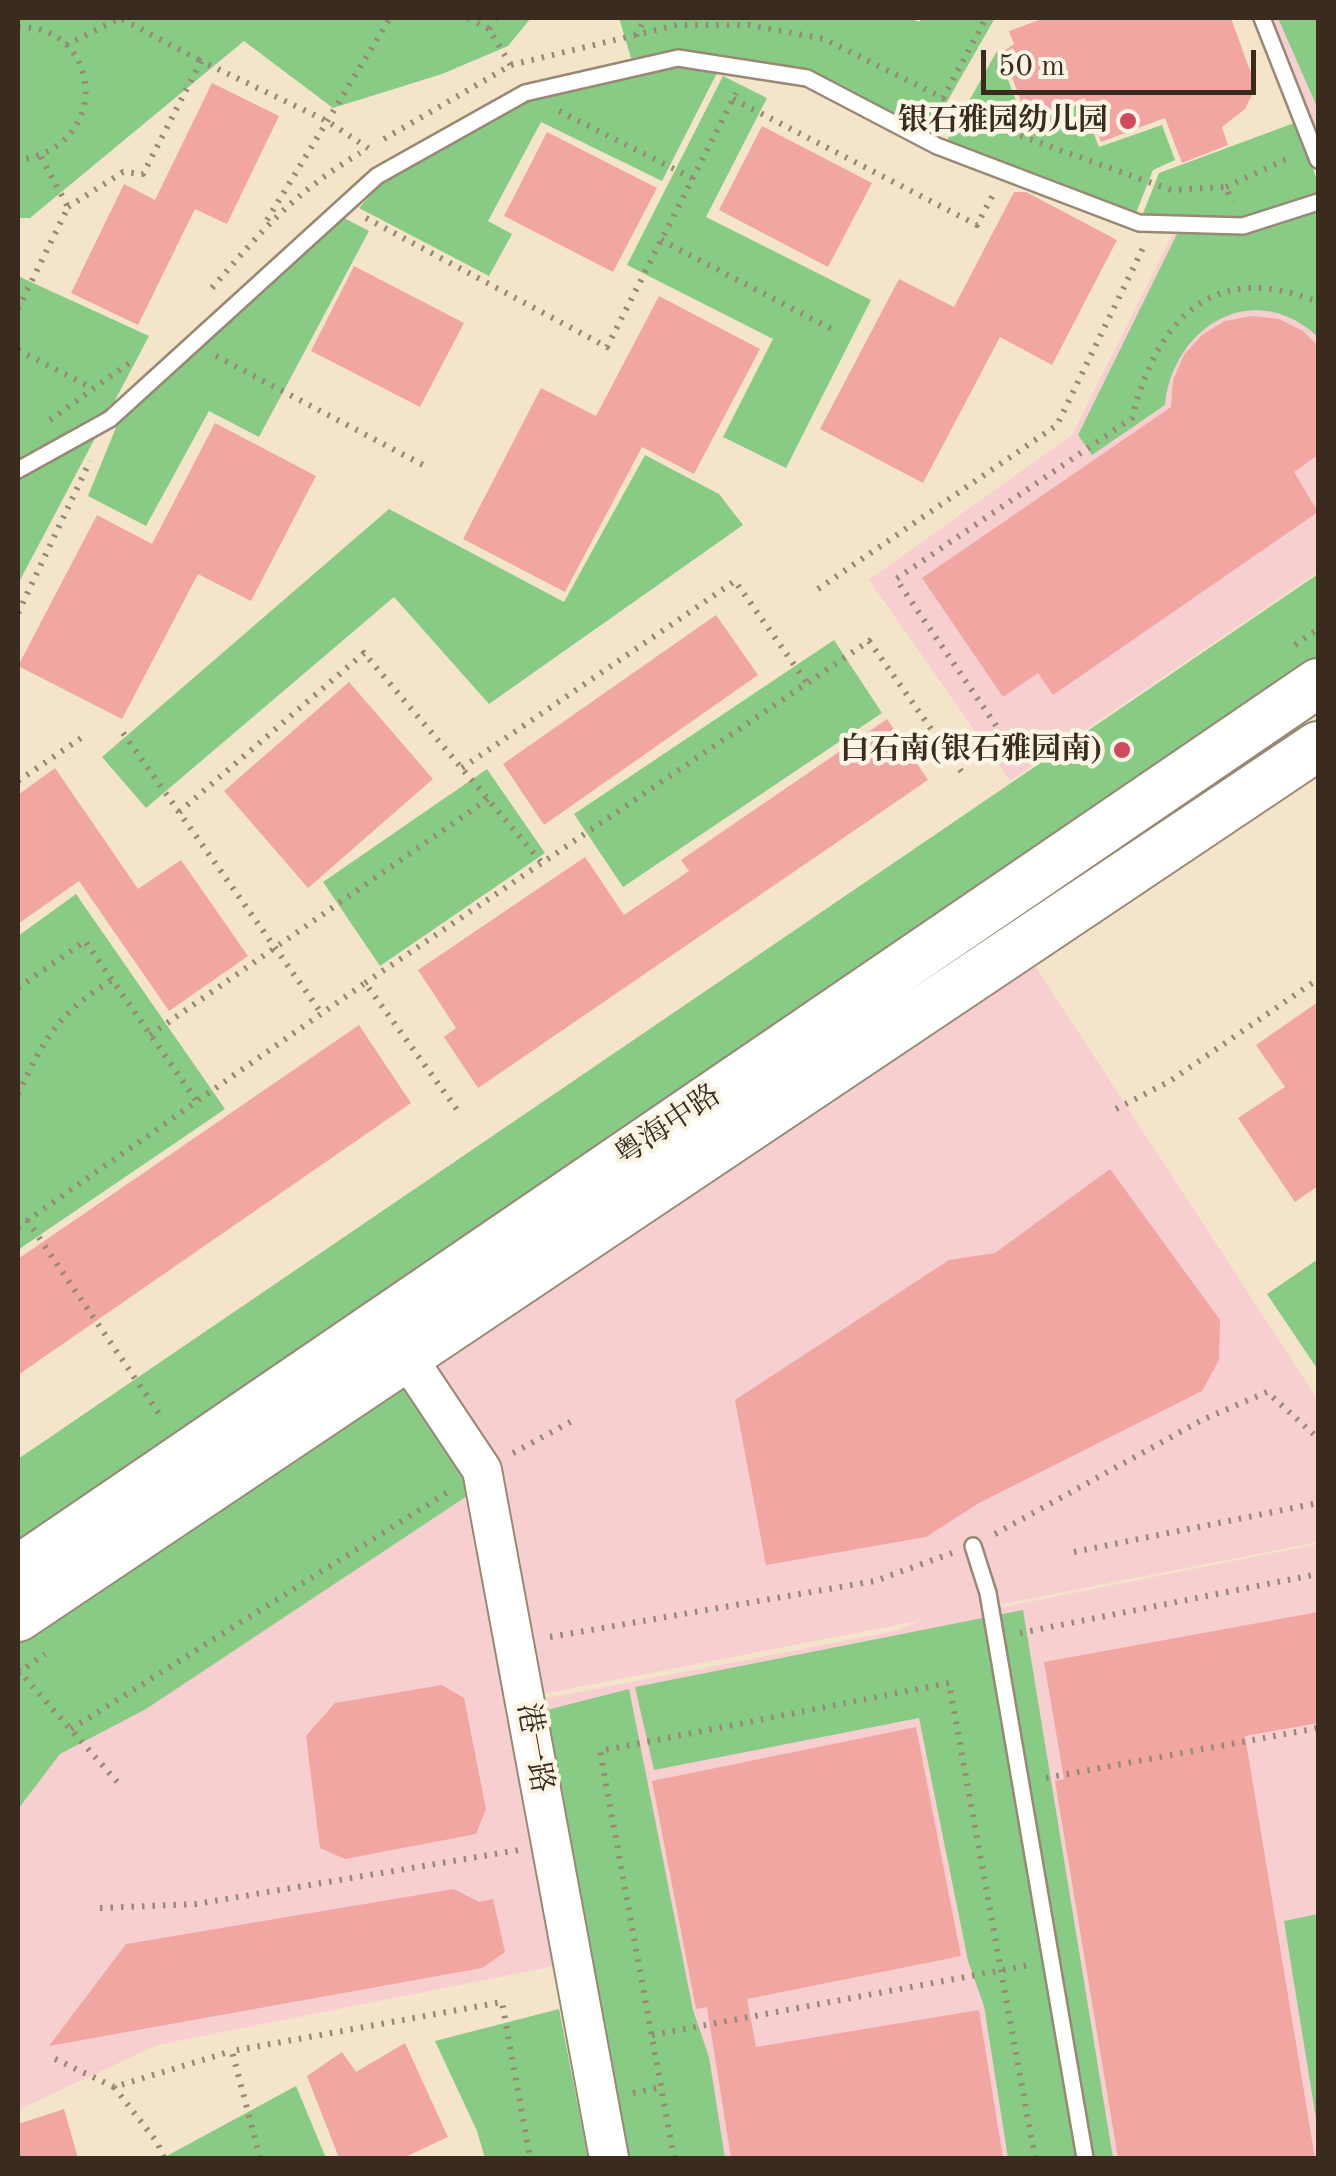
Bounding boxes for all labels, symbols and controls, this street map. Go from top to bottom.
scale bar [986,30,1261,92]
text: 50 m [998,52,1065,82]
place label: 银石雅园幼儿园 [898,103,1108,139]
marker: 银石雅园幼儿园 [1117,110,1139,132]
place label: 白石南(银石雅园南) [840,732,1102,768]
marker: 白石南(银石雅园南) [1111,739,1133,761]
street label: 粤海中路 [608,1078,728,1174]
street label: 港一路 [508,1701,560,1795]

